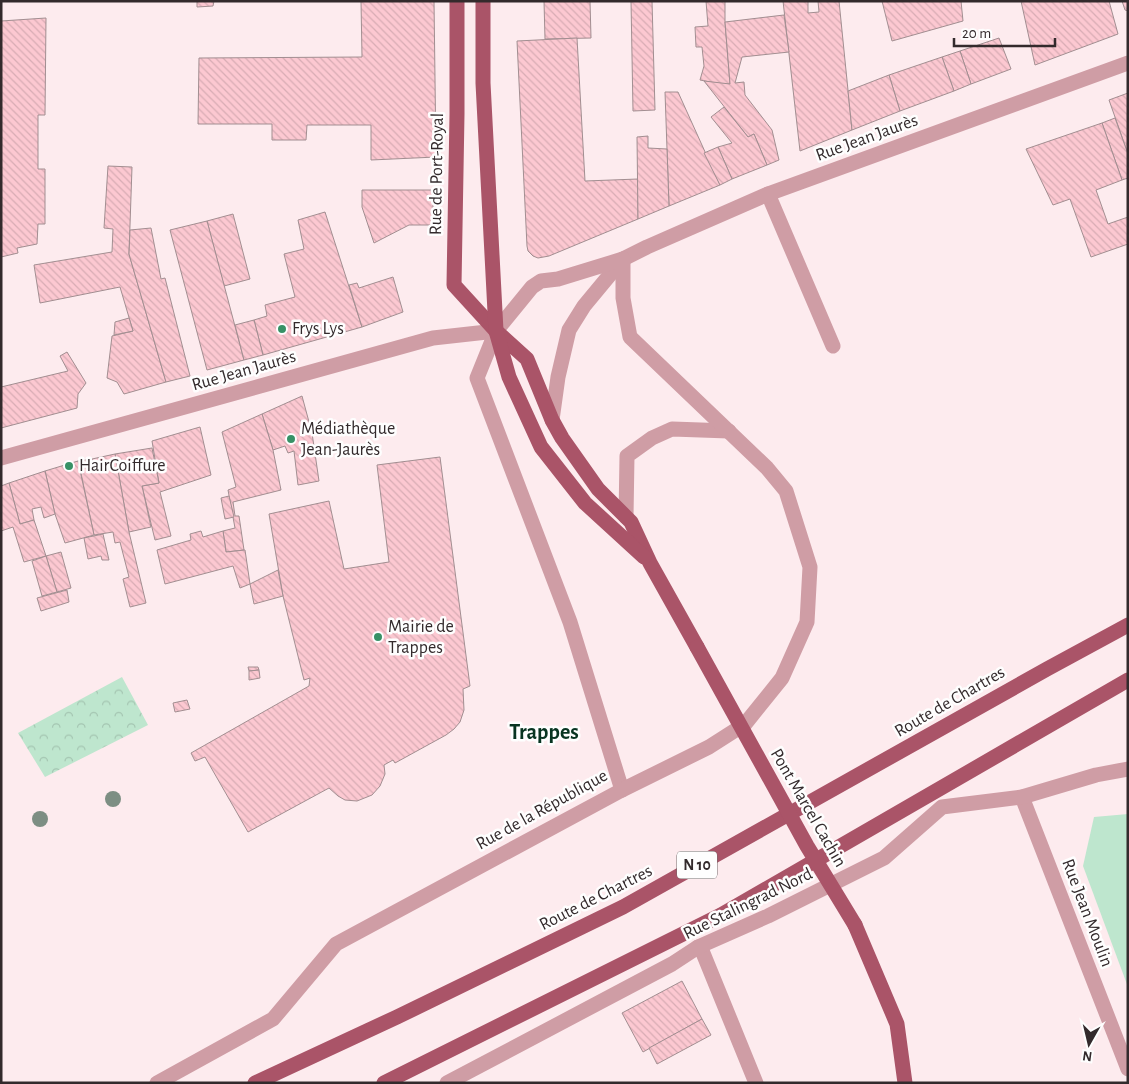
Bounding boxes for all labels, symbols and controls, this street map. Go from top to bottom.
scale bar [954,15,1055,47]
text: 20 m [962,26,991,41]
street label: Rue Jean Jaurès [814,111,920,165]
street label: Rue de Port-Royal [427,113,447,235]
place label: Frys Lys [292,320,344,338]
marker: Frys Lys [276,323,288,335]
street label: Rue Jean Jaurès [190,348,298,394]
place label: Médiathèque Jean-Jaurès [301,420,395,459]
marker: Médiathèque Jean-Jaurès [285,433,297,445]
place label: HairCoiffure [79,457,166,475]
marker: HairCoiffure [63,460,75,472]
place label: Mairie de Trappes [388,618,454,657]
marker: Mairie de Trappes [372,631,384,643]
street label: Route de Chartres [892,663,1008,741]
district label: Trappes [509,721,579,743]
street label: Pont Marcel Cachin [767,746,849,870]
street label: Rue de la République [473,766,611,854]
road number: N 10 [677,852,717,878]
street label: Rue Jean Moulin [1058,857,1116,969]
street label: Route de Chartres [537,862,655,934]
street label: Rue Stalingrad Nord [681,865,815,943]
north arrow [1064,1019,1114,1069]
text: N [1082,1048,1093,1063]

